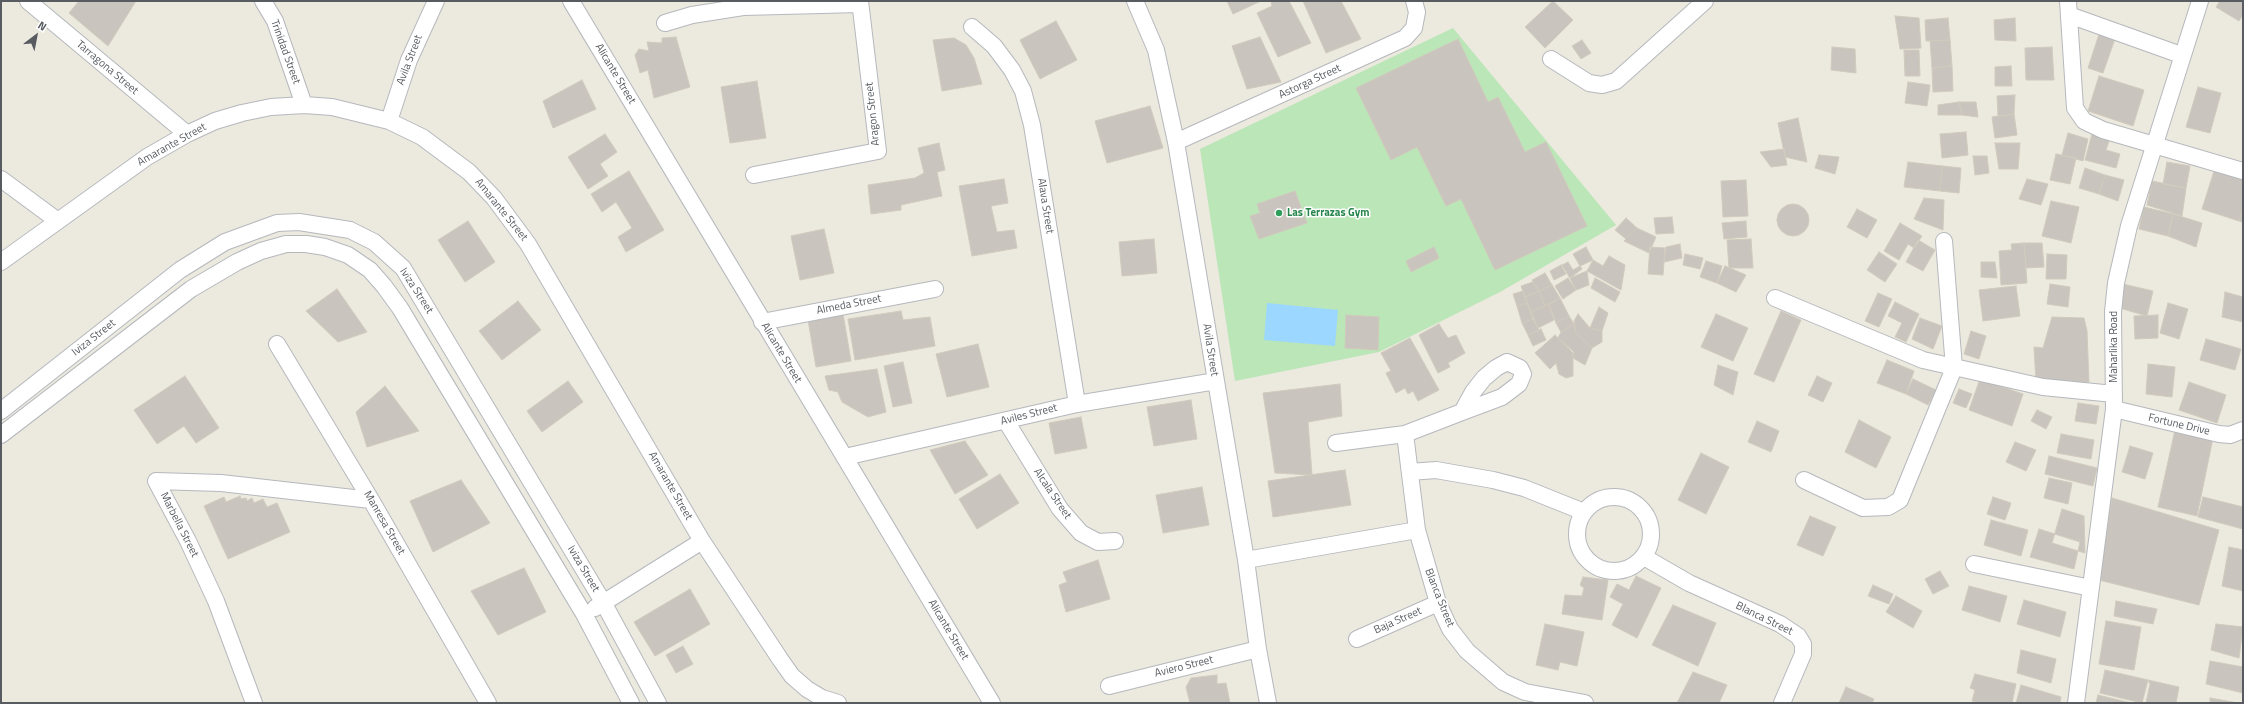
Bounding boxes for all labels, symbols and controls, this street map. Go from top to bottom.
north arrow [16,16,56,56]
text: N [35,17,50,35]
street label: Trinidad Street [267,18,303,86]
street label: Avila Street [394,33,426,87]
street label: Tarragona Street [73,38,141,98]
street label: Alicante Street [592,42,638,106]
street label: Astorga Street [1277,62,1343,102]
street label: Aragon Street [863,81,883,147]
street label: Amarante Street [135,121,209,169]
street label: Amarante Street [472,176,530,244]
street label: Alava Street [1034,177,1056,235]
place label: Las Terrazas Gym [1287,206,1369,220]
marker: Las Terrazas Gym [1274,208,1284,218]
street label: Iviza Street [396,266,436,316]
street label: Almeda Street [815,292,883,318]
street label: Maharlika Road [2107,311,2121,383]
street label: Iviza Street [70,317,118,359]
street label: Alicante Street [758,321,804,385]
street label: Avila Street [1199,323,1221,377]
street label: Aviles Street [999,402,1059,428]
street label: Fortune Drive [2147,412,2211,438]
street label: Amarante Street [645,450,695,522]
street label: Alcala Street [1030,466,1074,522]
street label: Manresa Street [360,489,408,557]
street label: Marbella Street [157,490,201,560]
street label: Iviza Street [564,543,602,595]
street label: Blanca Street [1421,567,1457,629]
street label: Alicante Street [925,598,971,662]
street label: Blanca Street [1733,600,1795,638]
street label: Baja Street [1372,605,1424,637]
street label: Aviero Street [1153,653,1215,681]

